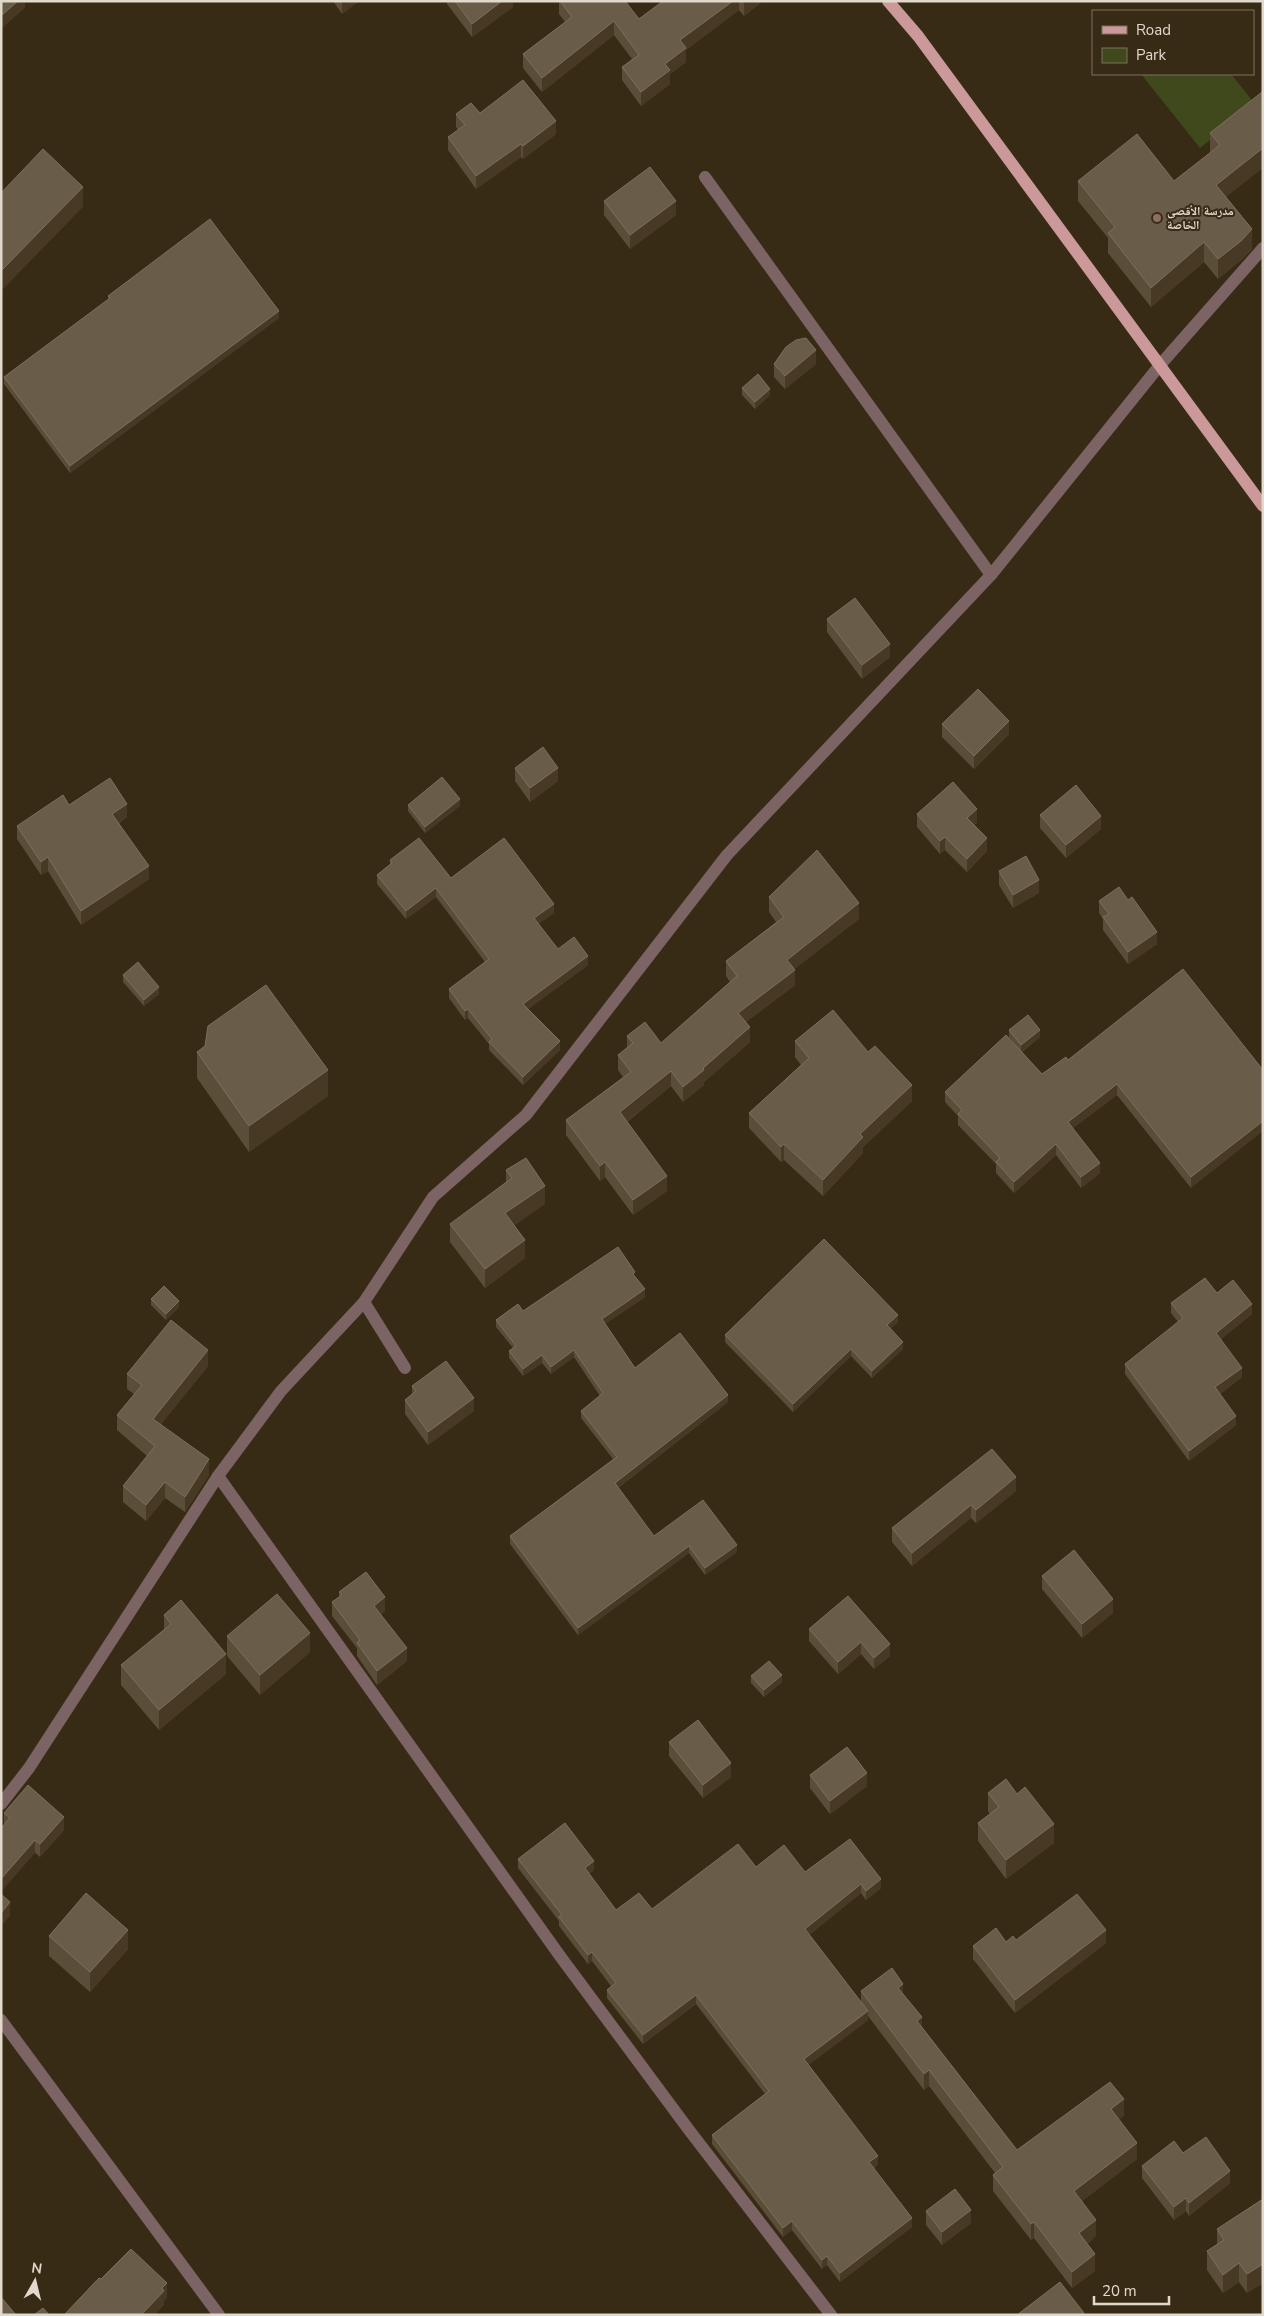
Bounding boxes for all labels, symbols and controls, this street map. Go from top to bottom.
legend [1092,10,1254,75]
text: Road [1136,20,1171,40]
text: Park [1136,45,1166,65]
place label: مدرسة الأقصى الخاصة [1167,203,1234,233]
marker: مدرسة الأقصى الخاصة [1151,212,1163,224]
north arrow [10,2256,60,2306]
text: N [30,2258,43,2279]
scale bar [1094,2274,1169,2306]
text: 20 m [1102,2281,1137,2301]

